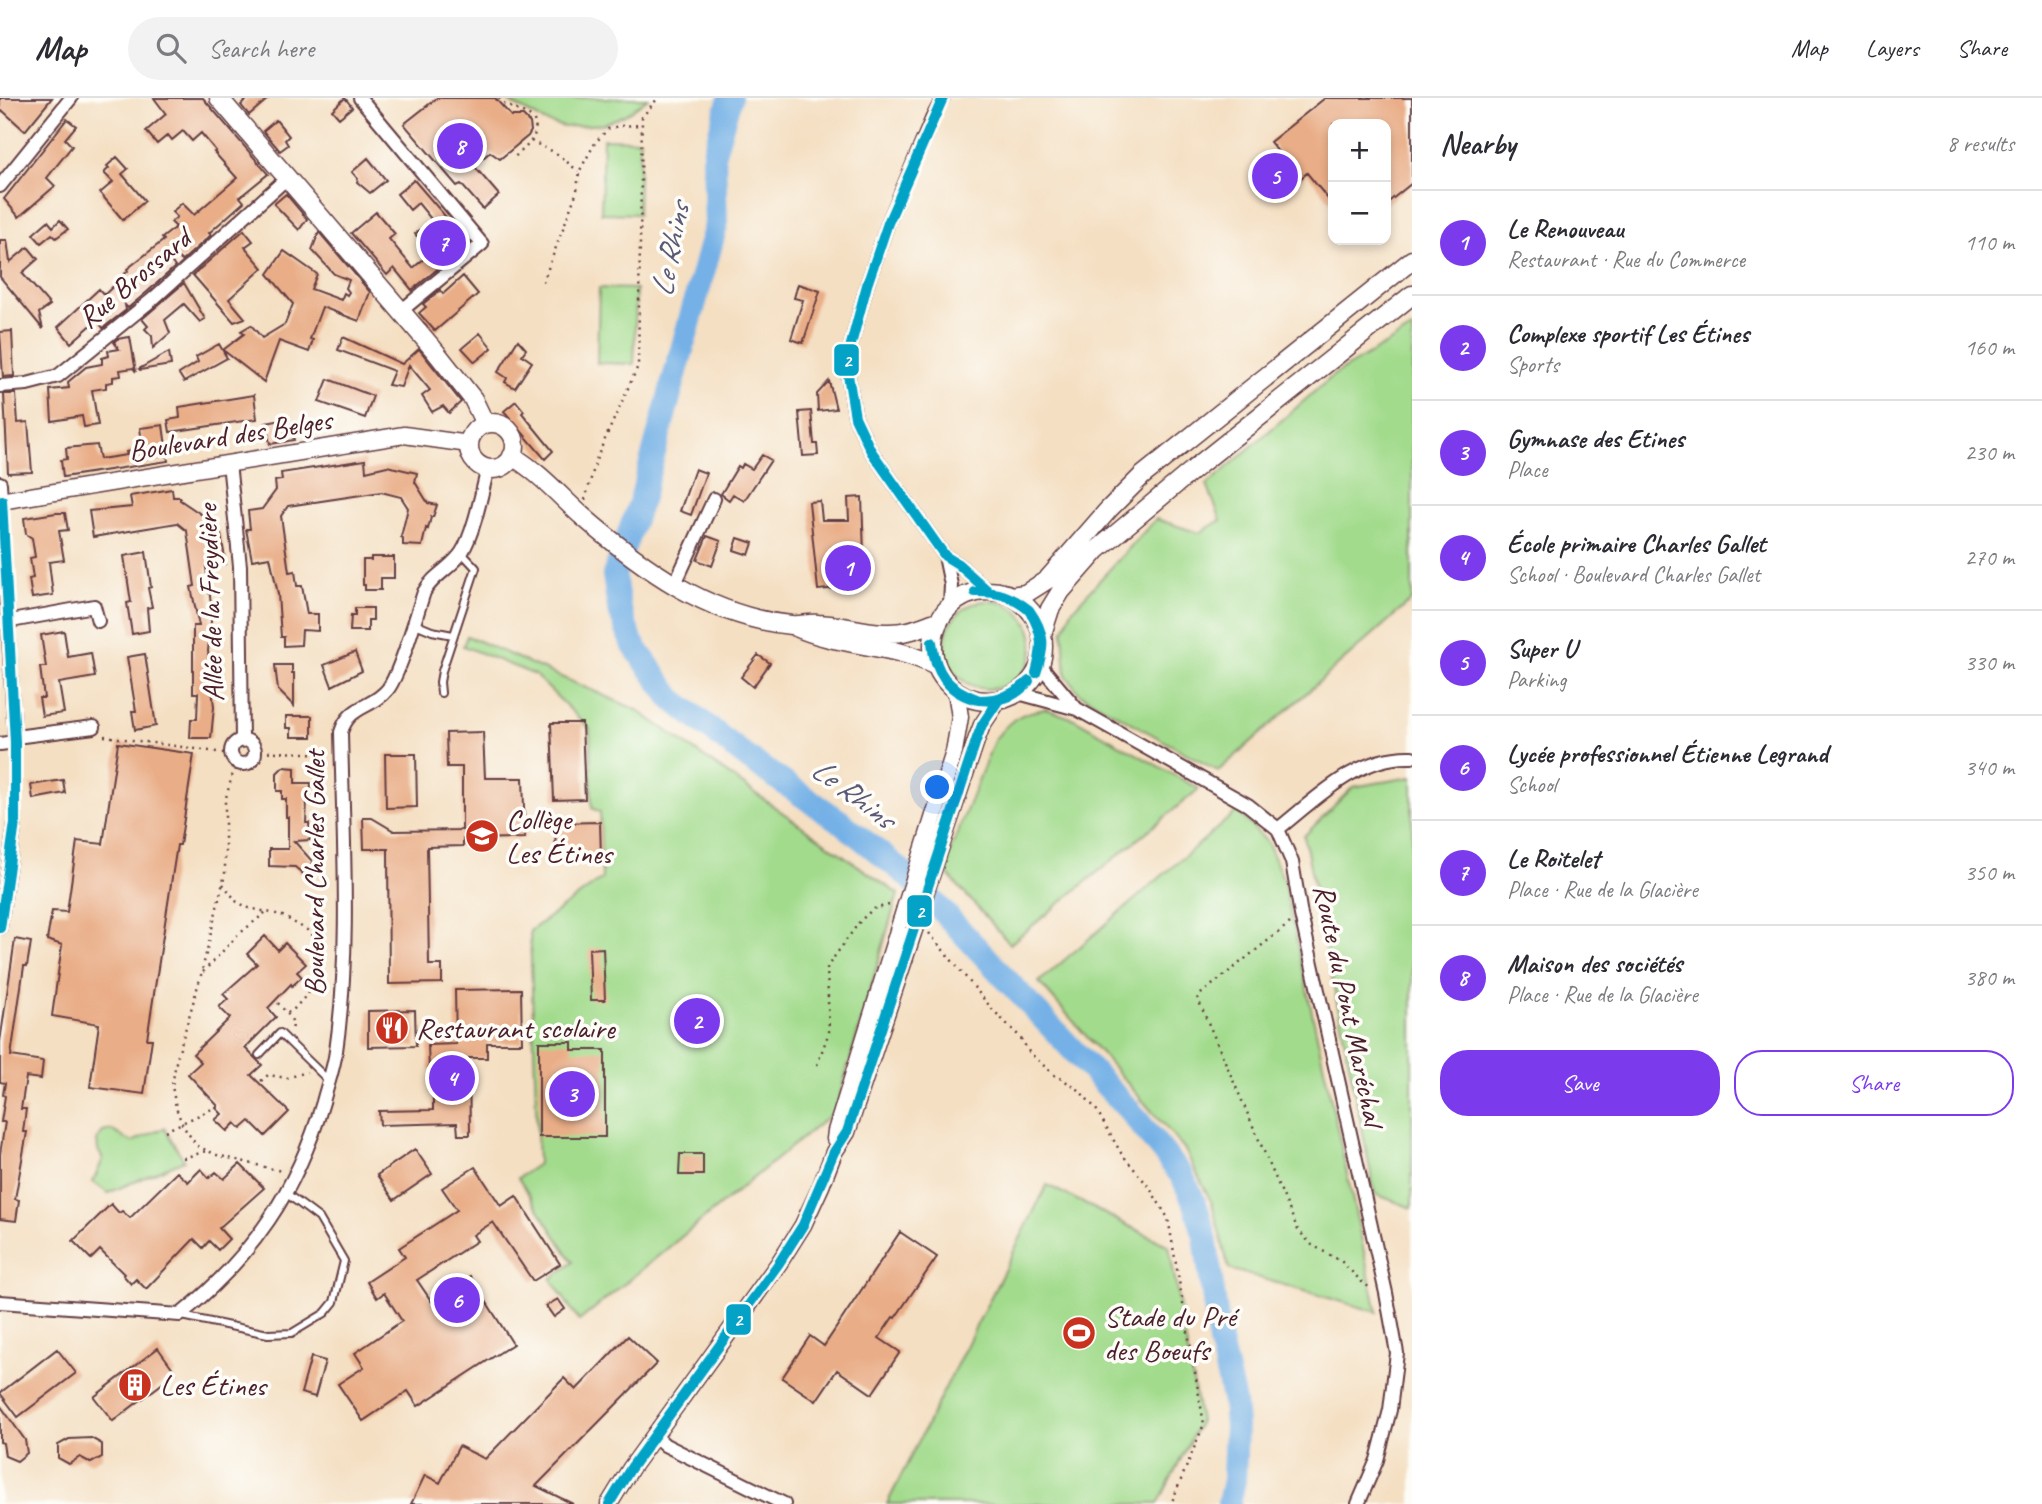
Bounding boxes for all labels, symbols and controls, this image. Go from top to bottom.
search box [128,17,618,80]
text: Map [35,27,86,69]
icon: search [152,29,190,67]
text: Search here [208,32,314,65]
text: Map [1791,33,1828,63]
text: Layers [1866,33,1919,63]
text: Share [1957,33,2007,63]
map controls [1328,119,1391,245]
button: + [1328,119,1391,182]
pin: 8 [437,120,483,172]
text: Nearby [1440,125,1516,163]
text: 8 results [1947,129,2014,158]
pin: 5 [1252,150,1298,202]
button: − [1328,182,1391,245]
water label: Le Rhins [641,195,700,300]
text: Le Renouveau [1507,212,1623,245]
street label: Rue Brossard [70,217,202,336]
pin: 7 [420,217,466,269]
text: 1 [1458,228,1468,257]
text: 110 m [1965,228,2014,257]
text: Restaurant · Rue du Commerce [1507,245,1745,274]
text: Complexe sportif Les Étines [1507,317,1749,350]
text: 2 [1458,333,1468,362]
text: 160 m [1965,333,2014,362]
line badge: 2 [833,343,860,377]
text: 2 [843,349,854,373]
text: Sports [1507,350,1559,379]
street label: Boulevard des Belges [126,400,337,470]
text: Gymnase des Etines [1507,422,1684,455]
text: 3 [1458,438,1468,467]
text: 230 m [1965,438,2014,467]
text: Place [1507,455,1547,484]
street label: Allée de la Freydière [187,501,232,702]
text: École primaire Charles Gallet [1507,527,1766,560]
pin: 1 [825,542,871,594]
text: 4 [1458,543,1468,572]
text: 270 m [1965,543,2014,572]
text: School · Boulevard Charles Gallet [1507,560,1760,589]
text: Super U [1507,632,1576,665]
text: 5 [1458,648,1468,677]
text: 330 m [1965,648,2014,677]
text: Parking [1507,665,1566,694]
text: Lycée professionnel Étienne Legrand [1507,737,1828,770]
street label: Boulevard Charles Gallet [295,747,333,996]
water label: Le Rhins [803,748,907,841]
text: 6 [1458,753,1468,782]
text: 340 m [1965,753,2014,782]
your location [920,770,954,804]
text: School [1507,770,1556,799]
place label: Collège Les Étines [506,800,614,872]
school or university icon: Collège Les Étines [463,817,501,855]
text: Le Roitelet [1507,842,1600,875]
text: 7 [1458,858,1468,887]
text: 350 m [1965,858,2014,887]
text: Place · Rue de la Glacière [1507,875,1698,904]
street label: Route du Pont Maréchal [1305,881,1394,1134]
line badge: 2 [906,894,933,928]
text: 2 [916,900,927,924]
text: Maison des sociétés [1507,947,1682,980]
text: 8 [1458,963,1468,992]
text: 380 m [1965,963,2014,992]
text: Place · Rue de la Glacière [1507,980,1698,1009]
pin: 2 [674,995,720,1047]
restaurant icon: Restaurant scolaire [373,1009,411,1047]
place label: Restaurant scolaire [416,1009,617,1047]
button: Save [1440,1050,1720,1116]
button: Share [1734,1050,2014,1116]
pin: 4 [429,1052,475,1104]
pin: 3 [549,1068,595,1120]
pin: 6 [434,1274,480,1326]
place label: Stade du Pré des Boeufs [1104,1297,1240,1369]
line badge: 2 [725,1303,752,1336]
text: 2 [734,1308,745,1332]
sports icon: Stade du Pré des Boeufs [1060,1314,1098,1352]
building icon: Les Étines [116,1366,154,1404]
place label: Les Étines [160,1366,268,1404]

